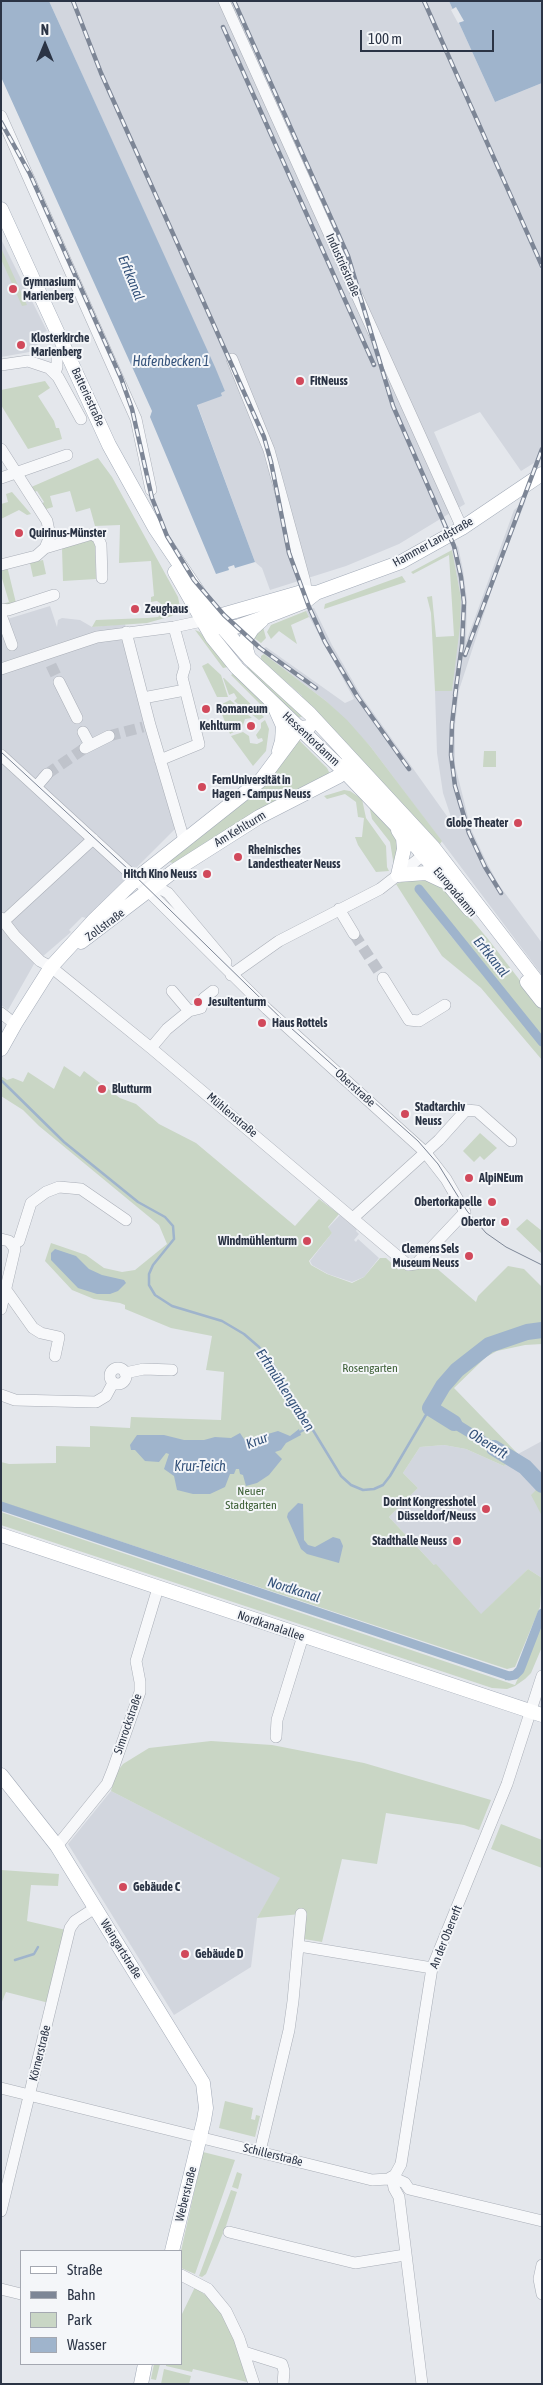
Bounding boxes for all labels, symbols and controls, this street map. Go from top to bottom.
north arrow [20,20,70,70]
scale bar [363,20,497,52]
text: N [41,22,49,38]
text: 100 m [368,30,402,47]
street label: Industriestraße [323,231,363,299]
water label: Erftkanal [114,253,148,303]
place label: Gymnasium Marienberg [23,275,76,303]
marker: Gymnasium Marienberg [7,283,19,295]
place label: Klosterkirche Marienberg [31,331,89,359]
marker: Klosterkirche Marienberg [15,339,27,351]
water label: Hafenbecken 1 [132,354,210,370]
street label: Batteriestraße [68,365,108,429]
place label: FitNeuss [310,374,348,388]
marker: FitNeuss [294,375,306,387]
street label: Hammer Landstraße [390,514,476,570]
place label: Quirinus-Münster [29,526,106,540]
marker: Quirinus-Münster [13,527,25,539]
place label: Zeughaus [145,602,188,616]
marker: Zeughaus [129,603,141,615]
place label: Romaneum [216,702,268,716]
marker: Romaneum [200,703,212,715]
street label: Hessentordamm [279,709,343,769]
place label: Kehlturm [199,719,241,733]
marker: Kehlturm [245,720,257,732]
place label: FernUniversität in Hagen - Campus Neuss [212,773,311,801]
marker: FernUniversität in Hagen - Campus Neuss [196,781,208,793]
street label: Am Kehlturm [212,808,268,850]
place label: Globe Theater [446,816,508,830]
marker: Globe Theater [512,817,524,829]
place label: Rheinisches Landestheater Neuss [248,843,340,871]
marker: Rheinisches Landestheater Neuss [232,851,244,863]
street label: Europadamm [430,864,480,920]
place label: Hitch Kino Neuss [123,867,197,881]
marker: Hitch Kino Neuss [201,868,213,880]
street label: Zollstraße [83,906,127,944]
water label: Erftkanal [470,933,512,981]
place label: Jesuitenturm [208,995,266,1009]
marker: Jesuitenturm [192,996,204,1008]
place label: Haus Rottels [272,1016,328,1030]
marker: Haus Rottels [256,1017,268,1029]
street label: Oberstraße [332,1066,378,1110]
place label: Blutturm [112,1082,152,1096]
marker: Blutturm [96,1083,108,1095]
street label: Mühlenstraße [204,1090,260,1140]
place label: Stadtarchiv Neuss [415,1100,465,1128]
marker: Stadtarchiv Neuss [399,1108,411,1120]
place label: AlpiNEum [479,1171,523,1185]
marker: AlpiNEum [463,1172,475,1184]
place label: Obertorkapelle [414,1195,482,1209]
marker: Obertorkapelle [486,1196,498,1208]
place label: Obertor [461,1215,495,1229]
marker: Obertor [499,1216,511,1228]
place label: Windmühlenturm [218,1234,297,1248]
marker: Windmühlenturm [301,1235,313,1247]
place label: Clemens Sels Museum Neuss [393,1242,459,1270]
marker: Clemens Sels Museum Neuss [463,1250,475,1262]
water label: Erftmühlengraben [252,1346,318,1434]
park label: Rosengarten [342,1361,398,1375]
water label: Obererft [465,1425,511,1463]
water label: Krur [244,1429,270,1453]
water label: Krur-Teich [174,1459,226,1475]
park label: Neuer Stadtgarten [225,1484,277,1512]
place label: Dorint Kongresshotel Düsseldorf/Neuss [383,1495,476,1523]
marker: Dorint Kongresshotel Düsseldorf/Neuss [480,1503,492,1515]
place label: Stadthalle Neuss [372,1534,447,1548]
marker: Stadthalle Neuss [451,1535,463,1547]
water label: Nordkanal [265,1574,323,1606]
street label: Nordkanalallee [236,1608,306,1644]
street label: Simrockstraße [111,1692,145,1756]
place label: Gebäude C [133,1880,180,1894]
marker: Gebäude C [117,1881,129,1893]
street label: An der Obererft [427,1903,465,1971]
street label: Weingartstraße [97,1917,145,1981]
place label: Gebäude D [195,1947,243,1961]
marker: Gebäude D [179,1948,191,1960]
street label: Körnerstraße [26,2023,54,2083]
street label: Schillerstraße [242,2141,304,2169]
street label: Weberstraße [172,2165,200,2223]
legend [20,2250,182,2365]
text: Straße [67,2261,103,2278]
text: Bahn [67,2286,96,2303]
text: Park [67,2311,92,2328]
text: Wasser [67,2336,106,2353]

